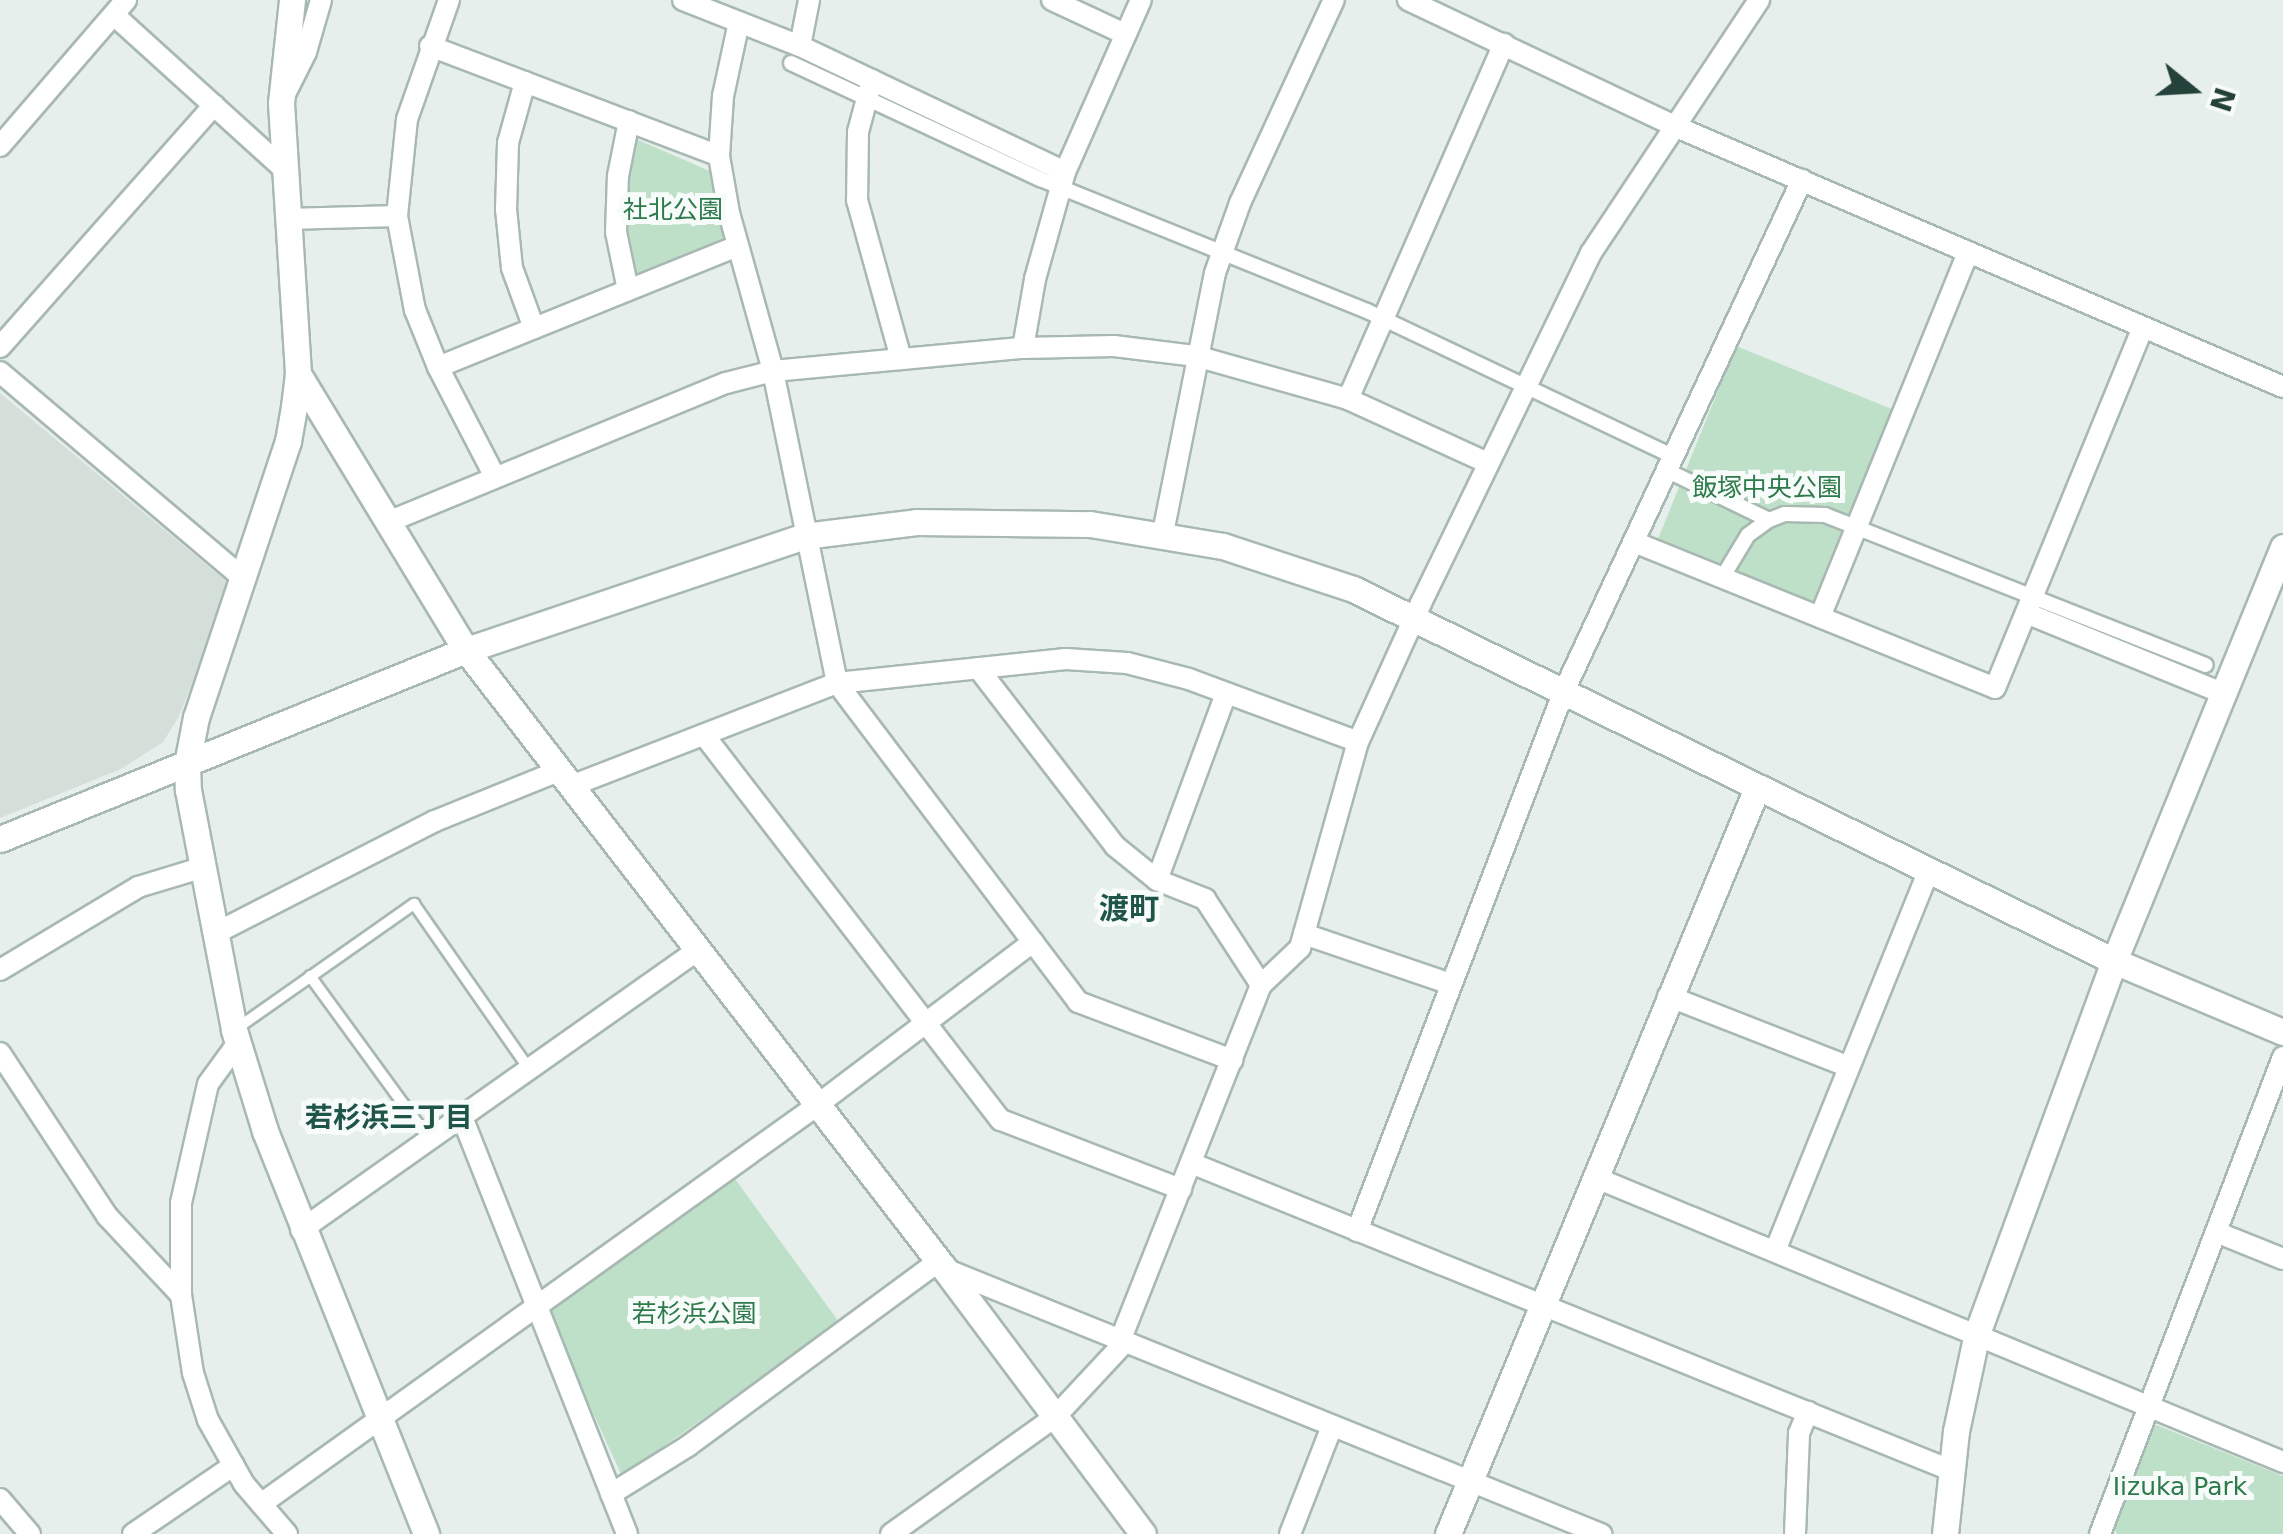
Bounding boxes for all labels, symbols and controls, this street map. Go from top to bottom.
north arrow [2143,40,2243,140]
text: N [2203,83,2241,116]
park label: 社北公園 [623,195,723,225]
park label: 飯塚中央公園 [1692,473,1842,503]
district label: 渡町 [1099,891,1159,927]
district label: 若杉浜三丁目 [305,1101,473,1135]
park label: 若杉浜公園 [632,1299,756,1329]
park label: Iizuka Park [2113,1472,2247,1502]

